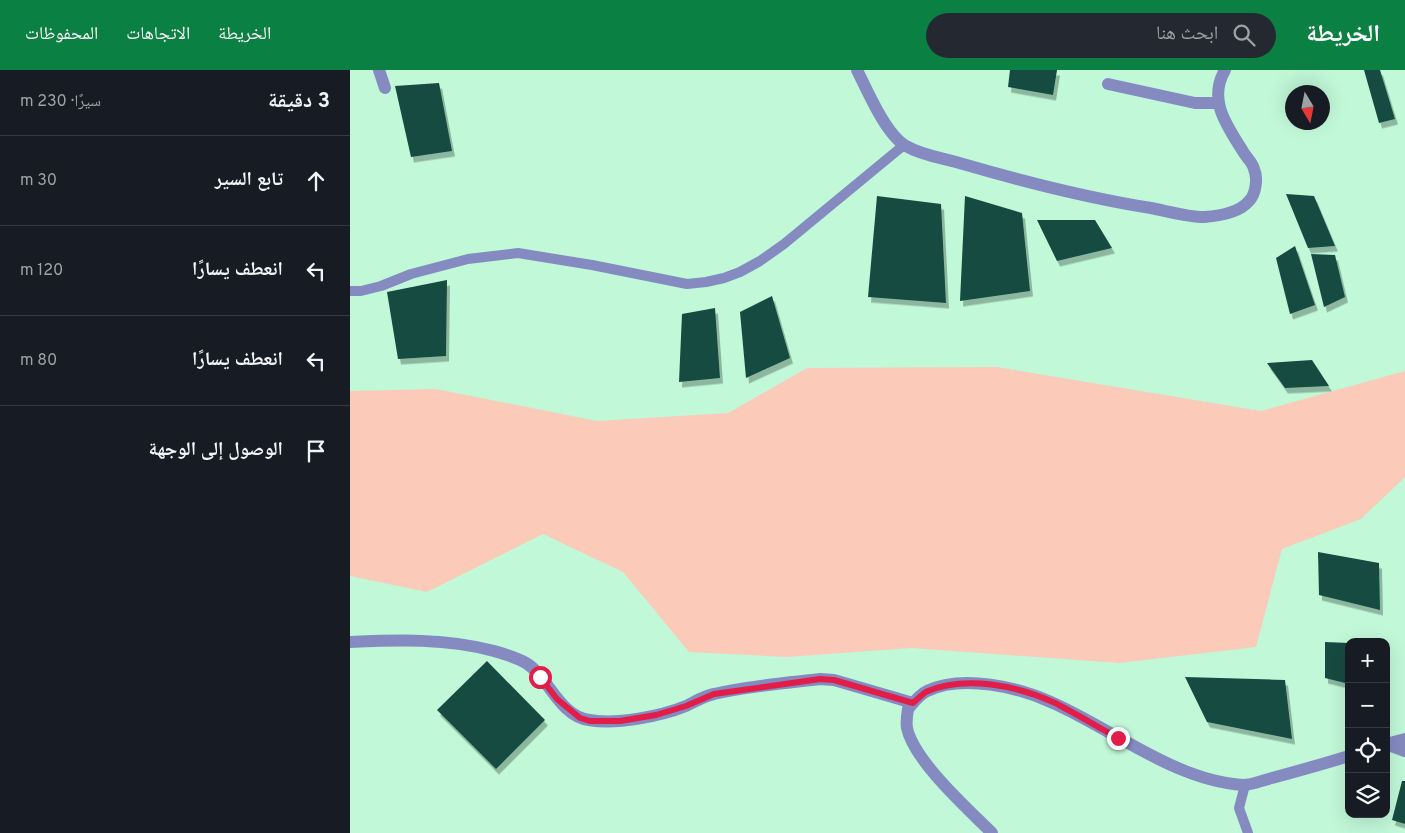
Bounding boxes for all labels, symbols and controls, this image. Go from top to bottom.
search box [926,13,1276,58]
text: الخريطة [1306,20,1380,50]
icon: search [1230,21,1258,49]
text: ابحث هنا [1156,22,1218,46]
text: المحفوظات [25,23,98,46]
text: الاتجاهات [126,23,190,46]
text: الخريطة [218,23,271,46]
north arrow [1285,85,1330,130]
text: 3 دقيقة [268,88,330,115]
text: سيرًا · 230 m [20,92,101,112]
icon: ahead [302,167,330,195]
text: تابع السير [215,168,283,192]
text: 30 m [20,171,57,191]
icon: left [302,257,330,285]
text: انعطف يسارًا [192,258,283,282]
text: 120 m [20,261,63,281]
icon: left [302,347,330,375]
text: انعطف يسارًا [192,348,283,372]
text: 80 m [20,351,57,371]
icon: arrive [302,437,330,465]
text: الوصول إلى الوجهة [149,438,283,462]
map controls [1345,638,1390,818]
button: + [1345,638,1390,683]
route start [529,666,552,689]
button: − [1345,683,1390,728]
route end [1107,727,1130,750]
button: locate [1345,728,1390,773]
button: layers [1345,773,1390,818]

